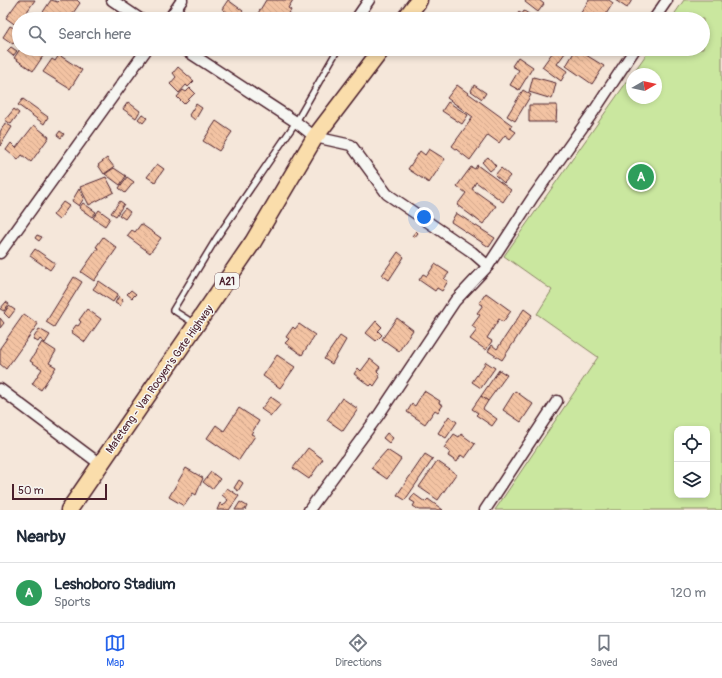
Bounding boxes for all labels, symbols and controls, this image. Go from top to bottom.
search box [12,12,710,56]
icon: search [26,23,48,45]
text: Search here [58,25,131,44]
north arrow [626,68,662,104]
pin: A [628,162,654,192]
your location [414,207,434,227]
road number: A21 [215,273,239,289]
street label: Mafeteng - Van Rooyen's Gate Highway [103,302,216,456]
map controls [674,426,710,498]
button: locate [674,426,710,462]
button: layers [674,462,710,498]
scale bar [12,482,107,501]
text: 50 m [18,484,44,497]
text: Nearby [16,526,65,547]
text: Leshoboro Stadium [54,575,176,594]
text: A [25,585,33,601]
text: 120 m [670,585,706,601]
text: Sports [54,594,90,610]
tab: Map [104,632,126,669]
tab: Directions [335,632,382,669]
tab: Saved [590,632,618,669]

